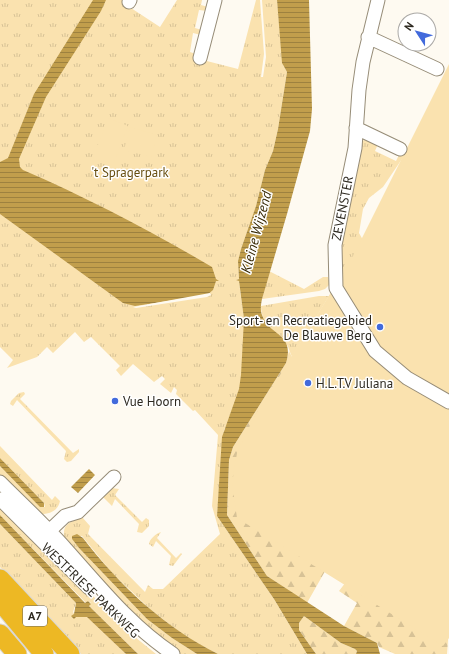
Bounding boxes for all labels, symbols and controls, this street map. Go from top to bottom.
north arrow [397,12,437,52]
text: N [401,19,417,33]
park label: 't Spragerpark [91,164,170,181]
street label: ZEVENSTER [328,174,357,242]
water label: Kleine Wijzend [236,188,276,275]
place label: Sport- en Recreatiegebied De Blauwe Berg [229,312,372,344]
marker: Sport- en Recreatiegebied De Blauwe Berg [375,322,385,332]
place label: H.L.T.V Juliana [316,375,393,392]
marker: H.L.T.V Juliana [303,378,313,388]
place label: Vue Hoorn [122,393,181,410]
marker: Vue Hoorn [110,396,120,406]
street label: WESTFRIESE PARKWEG [38,539,143,642]
road number: A7 [23,606,47,626]

